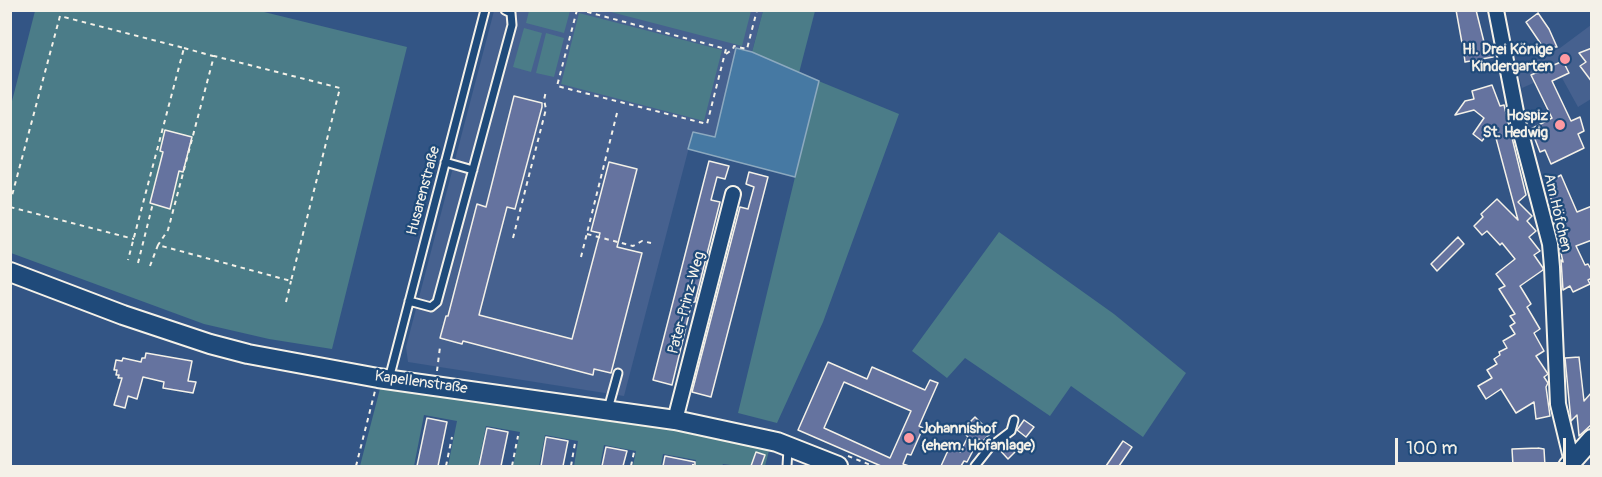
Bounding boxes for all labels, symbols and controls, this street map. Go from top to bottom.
place label: Hl. Drei Könige Kindergarten [1462,41,1553,76]
marker: Hl. Drei Könige Kindergarten [1558,52,1572,66]
place label: Hospiz St. Hedwig [1483,107,1548,142]
marker: Hospiz St. Hedwig [1553,118,1567,132]
street label: Husarenstraße [403,144,445,238]
street label: Am Höfchen [1539,172,1575,254]
street label: Pater-Prinz-Weg [665,250,709,356]
street label: Kapellenstraße [373,368,469,398]
place label: Johannishof (ehem. Hofanlage) [921,420,1036,455]
scale bar [1398,426,1569,464]
marker: Johannishof (ehem. Hofanlage) [902,431,916,445]
text: 100 m [1406,437,1458,460]

